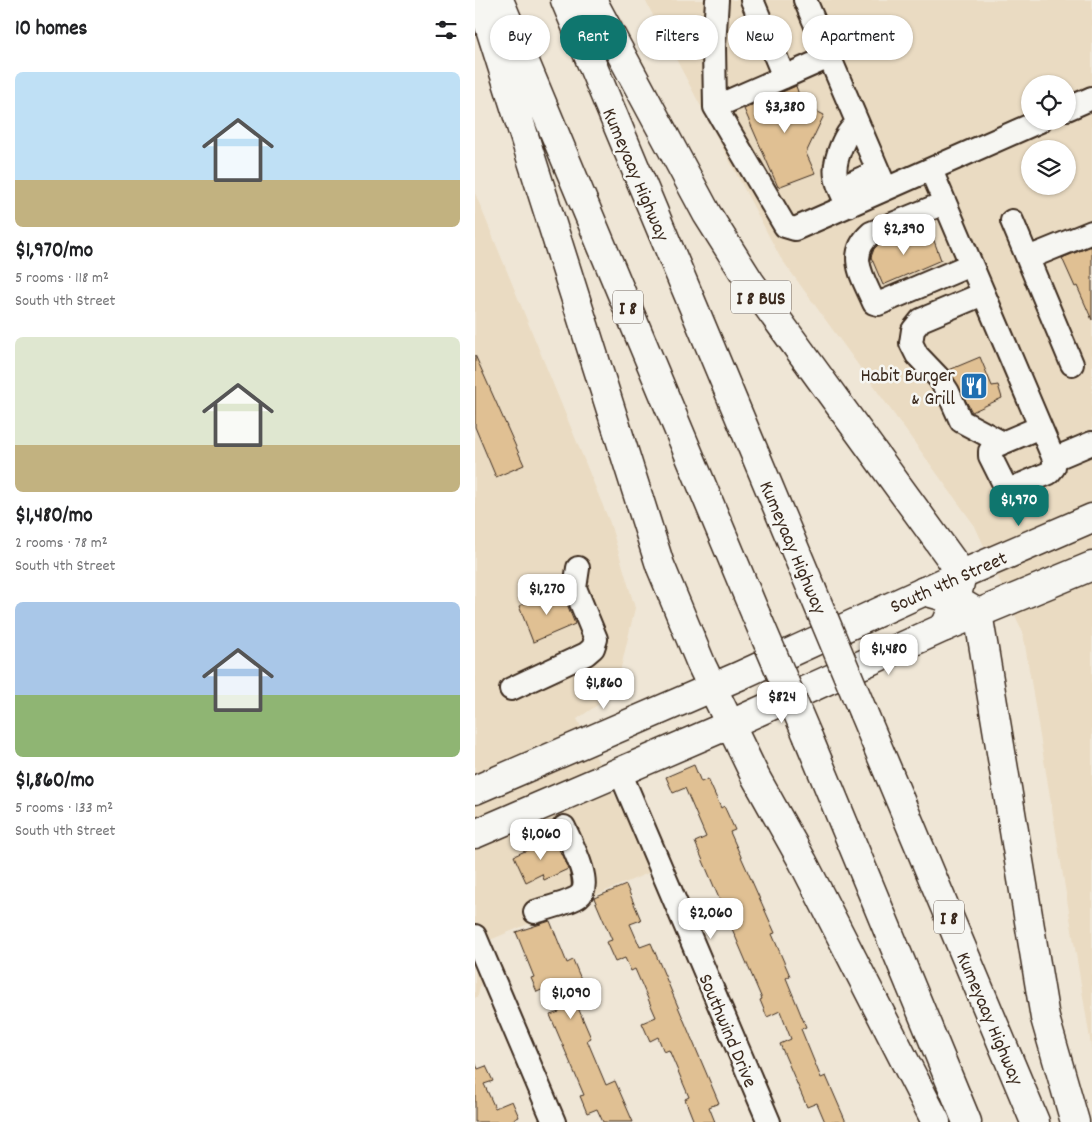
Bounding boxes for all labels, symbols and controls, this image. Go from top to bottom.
text: 10 homes [15,15,87,45]
chip: Buy [490,15,550,60]
chip: Rent [560,15,627,60]
chip: Filters [637,15,718,60]
chip: New [728,15,792,60]
chip: Apartment [802,15,913,60]
icon: filters [432,16,460,44]
map controls [1021,75,1076,195]
button: locate [1021,75,1076,130]
pin: $3,380 [744,92,826,134]
text: $3,380 [765,96,805,119]
street label: Kumeyaay Highway [594,104,675,247]
icon: home [193,105,283,195]
button: layers [1021,140,1076,195]
pin: $2,390 [863,214,945,256]
text: $2,390 [883,218,925,241]
text: $1,970/mo [15,237,93,267]
text: 5 rooms · 118 m² [15,267,109,290]
road number: I 8 BUS [731,280,791,314]
text: South 4th Street [15,290,115,313]
road number: I 8 [613,290,643,324]
place label: Habit Burger & Grill [861,363,956,414]
icon: home [193,370,283,460]
restaurant icon: Habit Burger & Grill [959,371,989,401]
street label: Kumeyaay Highway [751,477,832,620]
pin: $1,970 [978,484,1060,527]
text: $1,970 [1001,489,1037,512]
text: $1,480/mo [15,502,93,532]
text: 2 rooms · 78 m² [15,532,108,555]
street label: South 4th Street [886,545,1012,622]
text: South 4th Street [15,555,115,578]
pin: $1,270 [506,574,588,616]
text: $1,270 [529,578,565,601]
pin: $1,480 [848,634,930,676]
icon: home [193,635,283,725]
text: $1,480 [871,638,907,661]
pin: $1,860 [563,668,645,710]
text: $1,860 [585,672,623,695]
pin: $824 [752,682,812,724]
text: $824 [768,686,796,709]
text: $1,860/mo [15,767,94,797]
text: 5 rooms · 133 m² [15,797,113,820]
pin: $1,060 [500,818,582,861]
text: South 4th Street [15,820,115,843]
text: $1,060 [521,823,561,846]
pin: $2,060 [670,898,752,940]
road number: I 8 [934,900,964,934]
text: $2,060 [689,902,733,925]
street label: Kumeyaay Highway [948,948,1029,1091]
street label: Southwind Drive [690,970,763,1093]
pin: $1,090 [530,978,612,1020]
text: $1,090 [551,982,591,1005]

